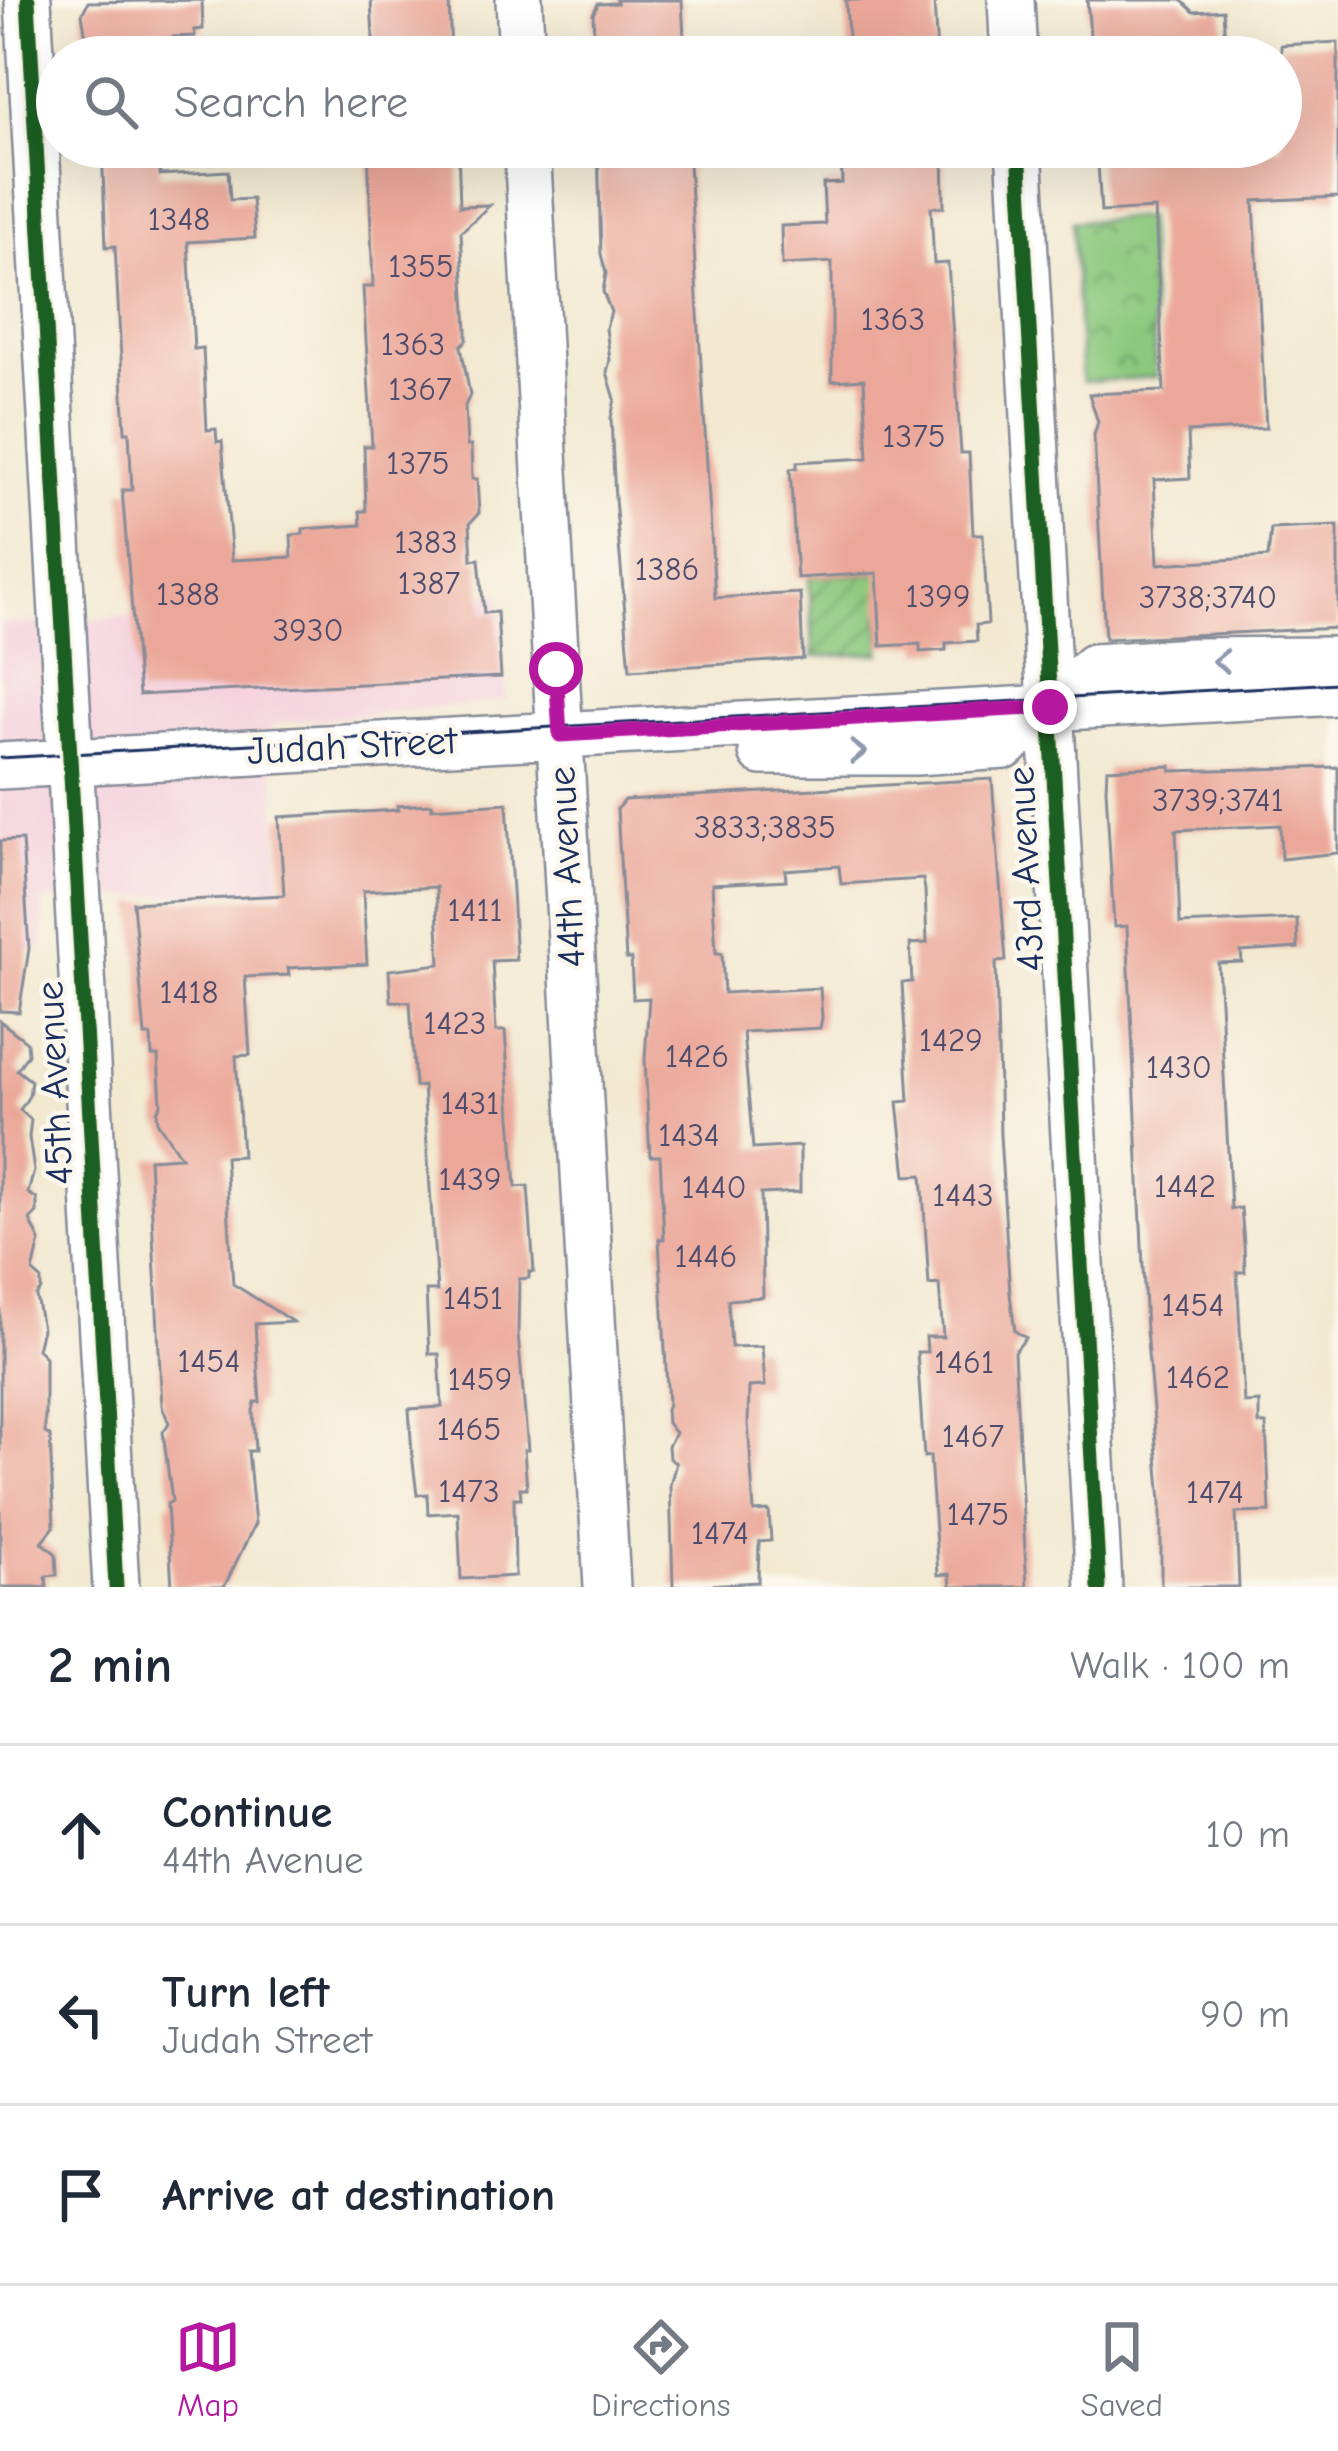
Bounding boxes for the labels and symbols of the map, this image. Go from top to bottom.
house number: 1348 [148,200,210,238]
house number: 1355 [388,247,454,285]
house number: 1363 [861,300,925,338]
house number: 1363 [381,325,445,363]
house number: 1367 [388,370,452,408]
house number: 1375 [882,417,946,455]
house number: 1375 [386,444,450,482]
house number: 1383 [394,523,458,561]
house number: 1386 [635,550,699,588]
house number: 1387 [398,564,461,602]
house number: 1388 [156,575,220,613]
house number: 1399 [906,577,970,615]
house number: 3738;3740 [1139,578,1277,616]
house number: 3930 [272,611,344,649]
route start [529,642,583,696]
one-way arrow [1211,648,1229,674]
route end [1023,680,1077,734]
street label: Judah Street [246,718,460,774]
one-way arrow [850,739,868,765]
street label: 44th Avenue [539,765,595,969]
street label: 43rd Avenue [998,765,1054,973]
house number: 3739;3741 [1152,781,1284,819]
house number: 3833;3835 [694,808,836,846]
house number: 1411 [447,891,503,929]
house number: 1418 [159,973,219,1011]
street label: 45th Avenue [27,980,83,1186]
house number: 1423 [424,1004,486,1042]
house number: 1429 [919,1021,983,1059]
house number: 1426 [665,1037,729,1075]
house number: 1430 [1146,1048,1212,1086]
house number: 1431 [441,1084,499,1122]
house number: 1434 [658,1116,720,1154]
house number: 1439 [438,1160,502,1198]
house number: 1442 [1154,1167,1216,1205]
house number: 1440 [681,1168,747,1206]
house number: 1443 [932,1176,994,1214]
house number: 1446 [675,1237,737,1275]
house number: 1451 [443,1279,503,1317]
house number: 1454 [1162,1286,1224,1324]
house number: 1454 [178,1342,240,1380]
house number: 1461 [934,1343,994,1381]
house number: 1462 [1166,1358,1230,1396]
house number: 1459 [448,1360,512,1398]
house number: 1465 [437,1410,501,1448]
house number: 1467 [942,1417,1005,1455]
house number: 1473 [438,1472,500,1510]
house number: 1474 [1186,1473,1244,1511]
house number: 1475 [947,1495,1009,1533]
house number: 1474 [691,1514,749,1552]

